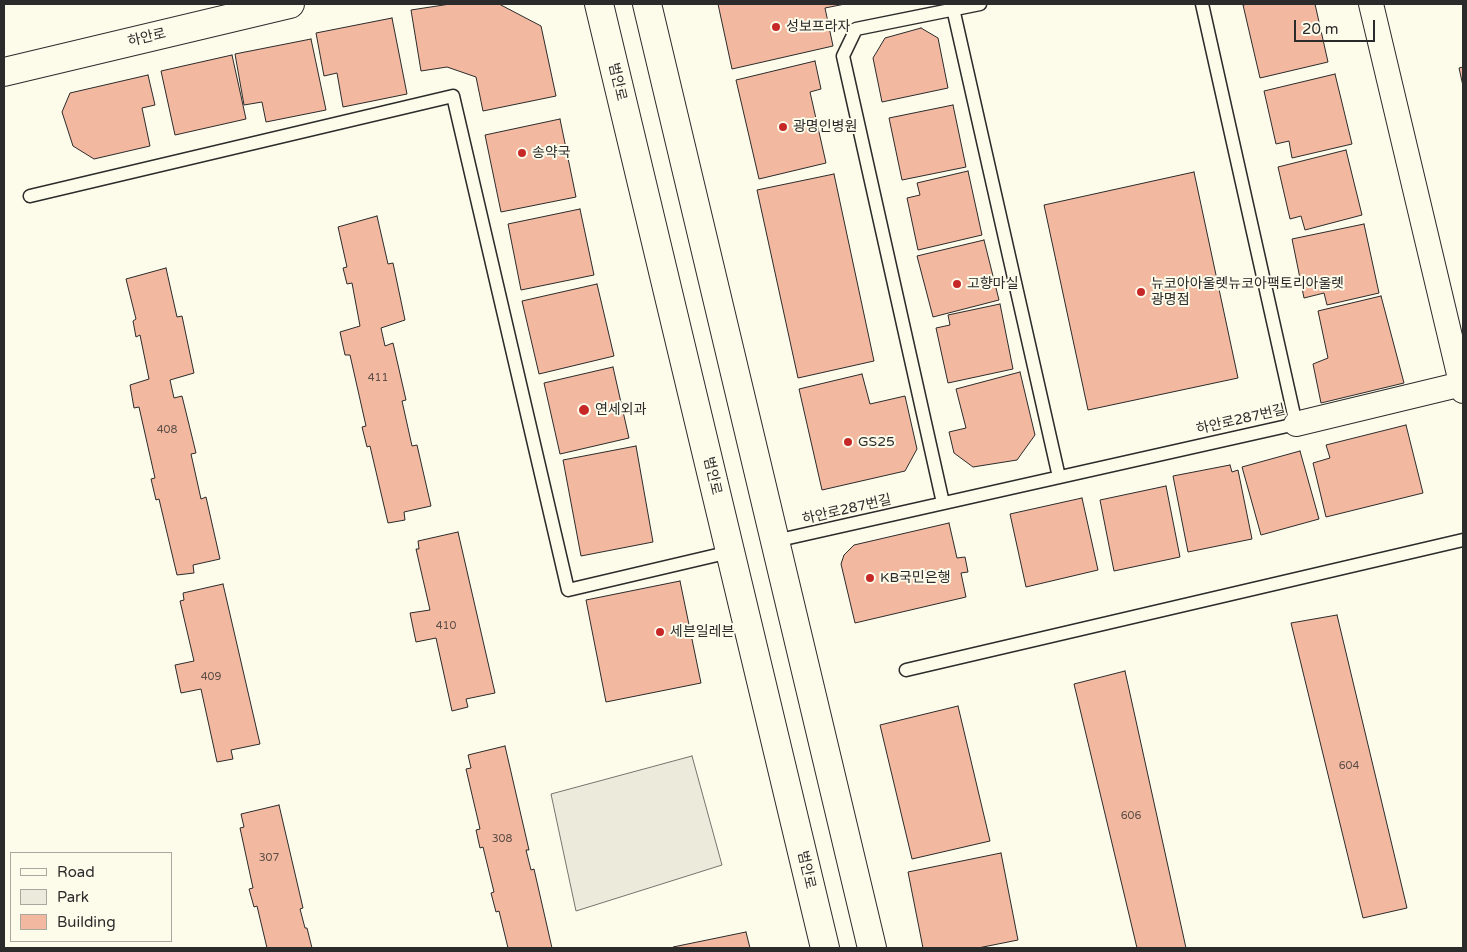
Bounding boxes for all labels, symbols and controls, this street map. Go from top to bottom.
scale bar [1297,10,1378,42]
place label: 성보프라자 [786,19,850,35]
text: 20 m [1302,20,1339,38]
marker: 성보프라자 [770,21,782,33]
street label: 하안로 [126,25,168,51]
street label: 범안로 [604,61,630,103]
place label: 광명인병원 [793,119,857,135]
marker: 광명인병원 [777,121,789,133]
place label: 송약국 [532,145,571,161]
marker: 송약국 [516,147,528,159]
place label: 고향마실 [967,276,1019,292]
place label: 뉴코아아울렛뉴코아팩토리아울렛 광명점 [1151,276,1344,308]
marker: 고향마실 [951,278,963,290]
marker: 뉴코아아울렛뉴코아팩토리아울렛 광명점 [1135,286,1147,298]
house number: 411 [368,371,388,385]
place label: 연세외과 [595,402,647,418]
street label: 하안로287번길 [1195,402,1287,438]
marker: 연세외과 [577,403,591,417]
house number: 408 [157,423,177,437]
place label: GS25 [858,434,895,450]
marker: GS25 [842,436,854,448]
street label: 범안로 [699,455,725,497]
street label: 하안로287번길 [801,492,893,528]
place label: KB국민은행 [880,570,951,586]
marker: KB국민은행 [864,572,876,584]
house number: 410 [436,619,456,633]
place label: 세븐일레븐 [670,624,734,640]
marker: 세븐일레븐 [654,626,666,638]
house number: 409 [201,670,221,684]
house number: 604 [1339,759,1359,773]
house number: 606 [1121,809,1141,823]
house number: 308 [492,832,512,846]
street label: 범안로 [793,849,819,891]
house number: 307 [259,851,279,865]
legend [10,852,172,942]
text: Road [57,863,95,881]
text: Park [57,888,89,906]
text: Building [57,913,116,931]

